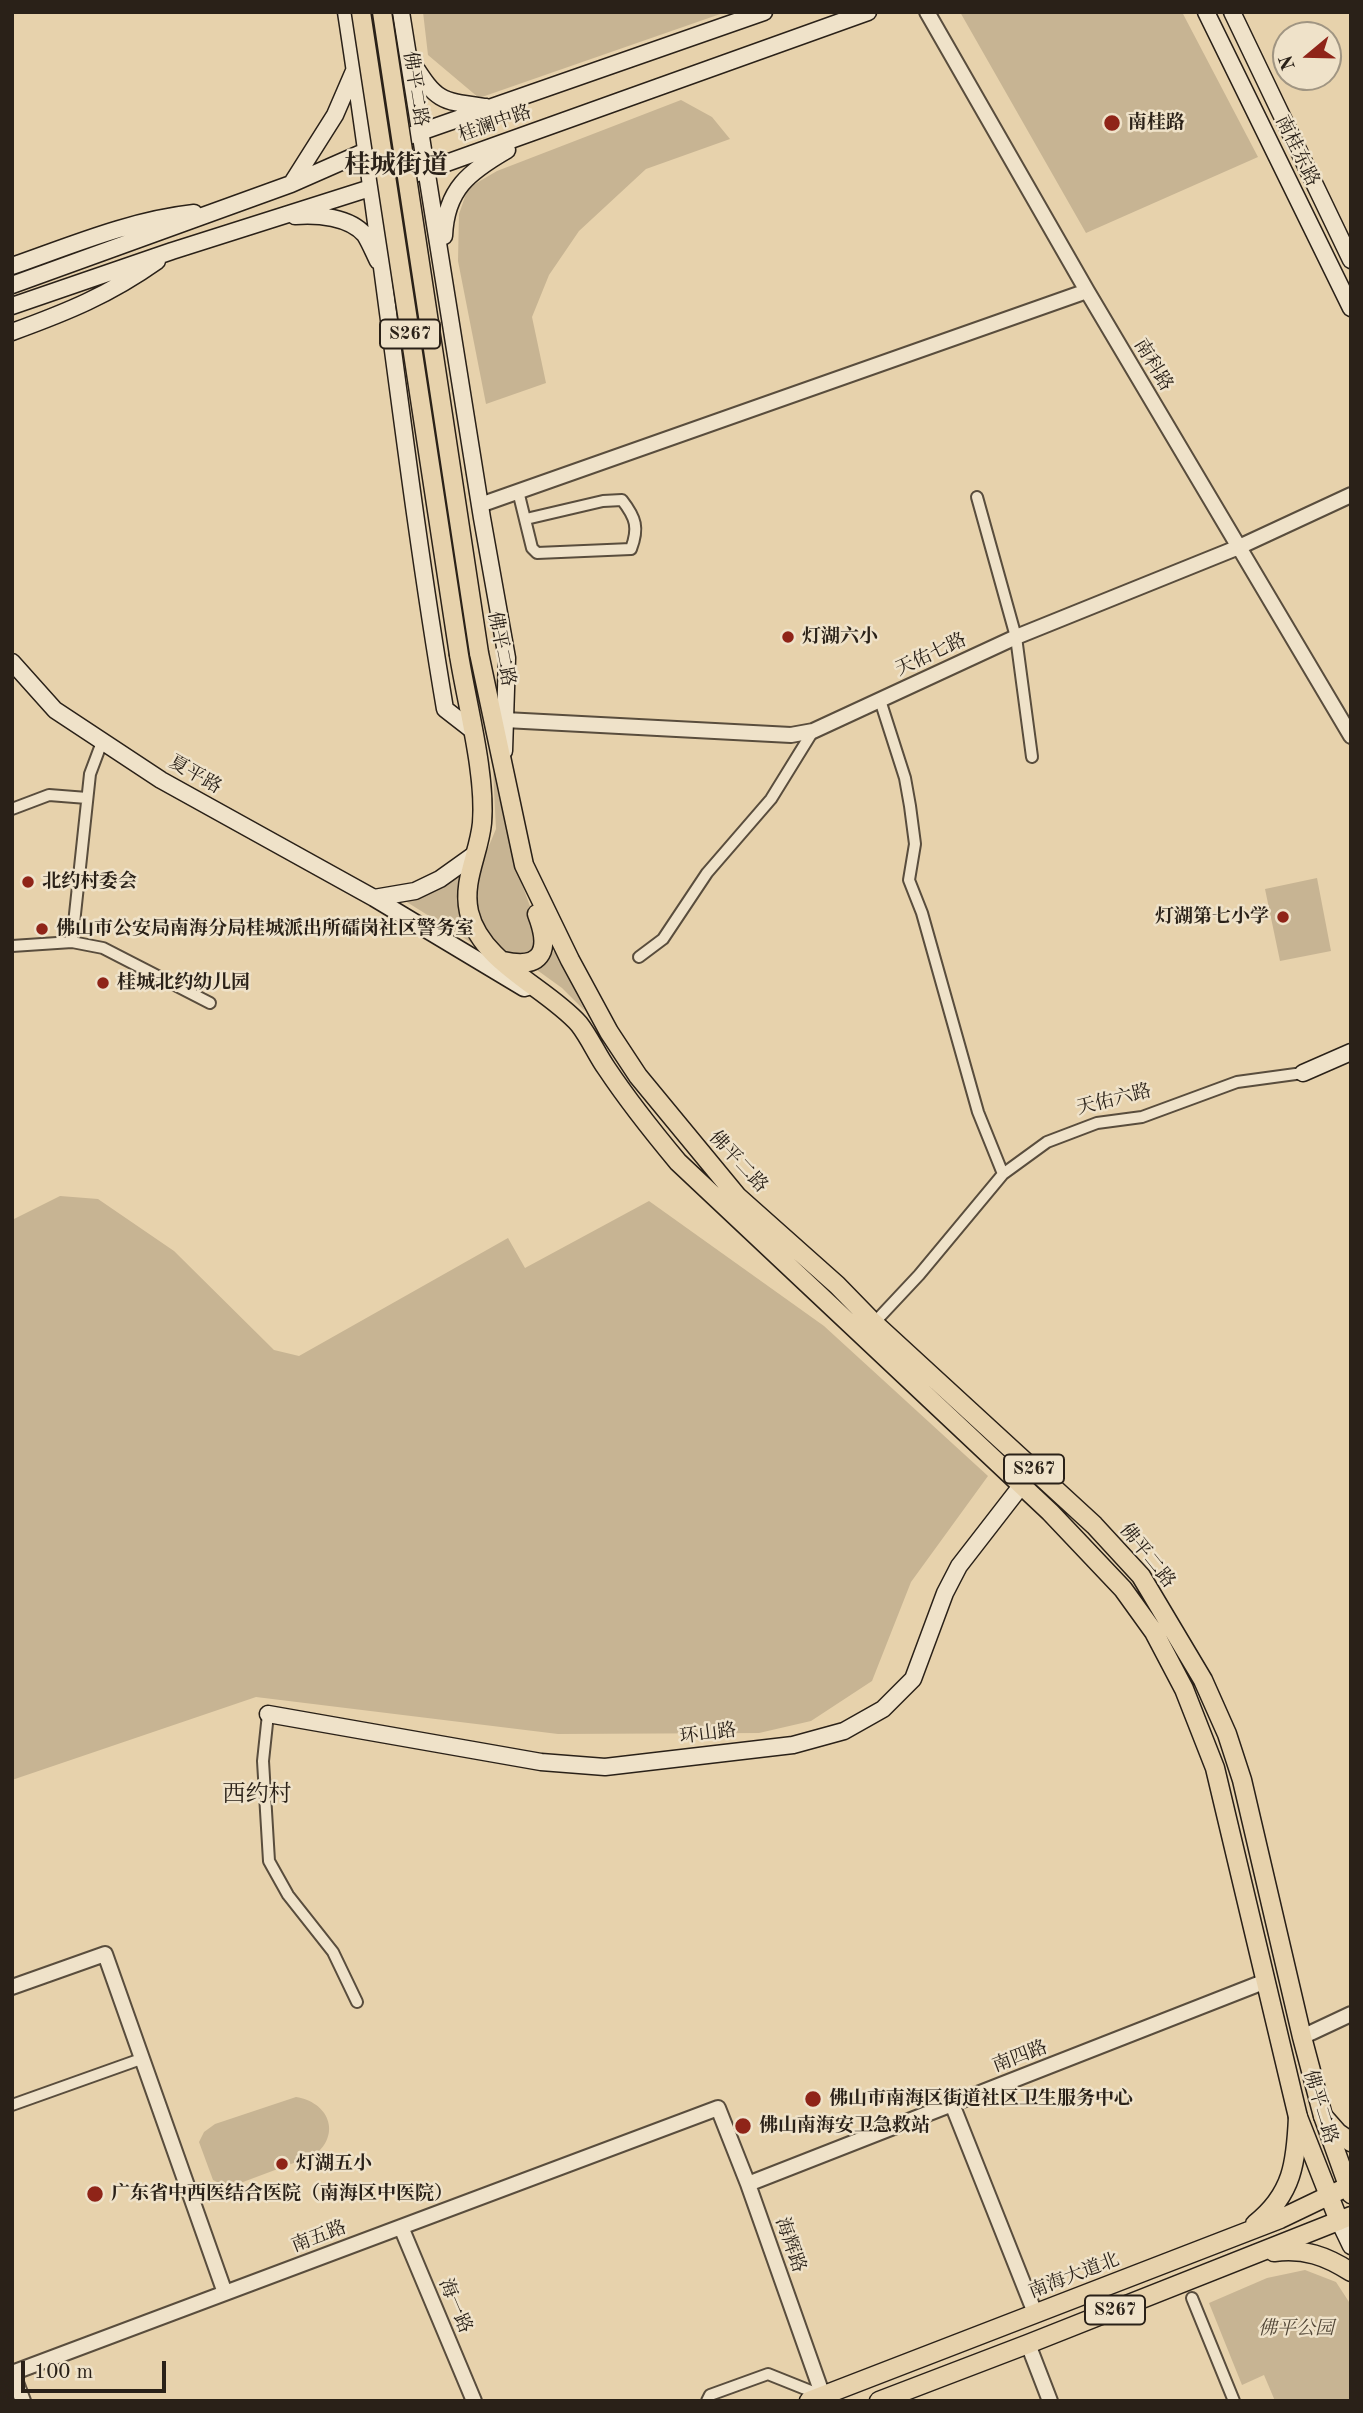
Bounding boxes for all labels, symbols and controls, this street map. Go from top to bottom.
north arrow [1272,21,1342,91]
street label: 佛平二路 [398,50,432,128]
text: N [1277,52,1300,72]
street label: 桂澜中路 [455,101,535,147]
place label: 南桂路 [1128,112,1185,134]
street label: 南桂东路 [1270,112,1324,190]
marker: 南桂路 [1102,113,1122,133]
district label: 桂城街道 [344,150,448,182]
road number: S267 [380,320,440,348]
street label: 南科路 [1129,335,1177,395]
street label: 佛平二路 [483,610,519,688]
place label: 灯湖六小 [802,626,878,648]
marker: 灯湖六小 [780,629,796,645]
street label: 天佑七路 [892,629,970,681]
street label: 夏平路 [165,751,225,799]
place label: 北约村委会 [42,871,137,893]
marker: 北约村委会 [20,874,36,890]
place label: 灯湖第七小学 [1155,906,1269,928]
marker: 灯湖第七小学 [1275,909,1291,925]
place label: 佛山市公安局南海分局桂城派出所礌岗社区警务室 [56,918,474,940]
marker: 佛山市公安局南海分局桂城派出所礌岗社区警务室 [34,921,50,937]
place label: 桂城北约幼儿园 [117,972,250,994]
marker: 桂城北约幼儿园 [95,975,111,991]
street label: 天佑六路 [1074,1080,1154,1120]
street label: 佛平二路 [704,1126,772,1198]
road number: S267 [1004,1454,1064,1484]
street label: 佛平二路 [1114,1519,1180,1593]
street label: 环山路 [678,1719,738,1749]
district label: 西约村 [223,1781,291,1809]
street label: 南四路 [989,2036,1051,2078]
street label: 佛平二路 [1298,2067,1342,2147]
place label: 佛山市南海区街道社区卫生服务中心 [829,2088,1133,2110]
marker: 佛山市南海区街道社区卫生服务中心 [803,2089,823,2109]
place label: 佛山南海安卫急救站 [759,2115,930,2137]
marker: 佛山南海安卫急救站 [733,2116,753,2136]
place label: 灯湖五小 [296,2153,372,2175]
marker: 灯湖五小 [274,2156,290,2172]
place label: 广东省中西医结合医院（南海区中医院） [111,2183,453,2205]
marker: 广东省中西医结合医院（南海区中医院） [85,2184,105,2204]
street label: 海辉路 [770,2214,810,2276]
street label: 南五路 [288,2216,350,2258]
street label: 南海大道北 [1026,2248,1122,2304]
street label: 海一路 [433,2275,477,2337]
road number: S267 [1085,2296,1145,2324]
park label: 佛平公园 [1258,2318,1334,2340]
scale bar [24,2346,170,2390]
text: 100 m [34,2362,93,2383]

